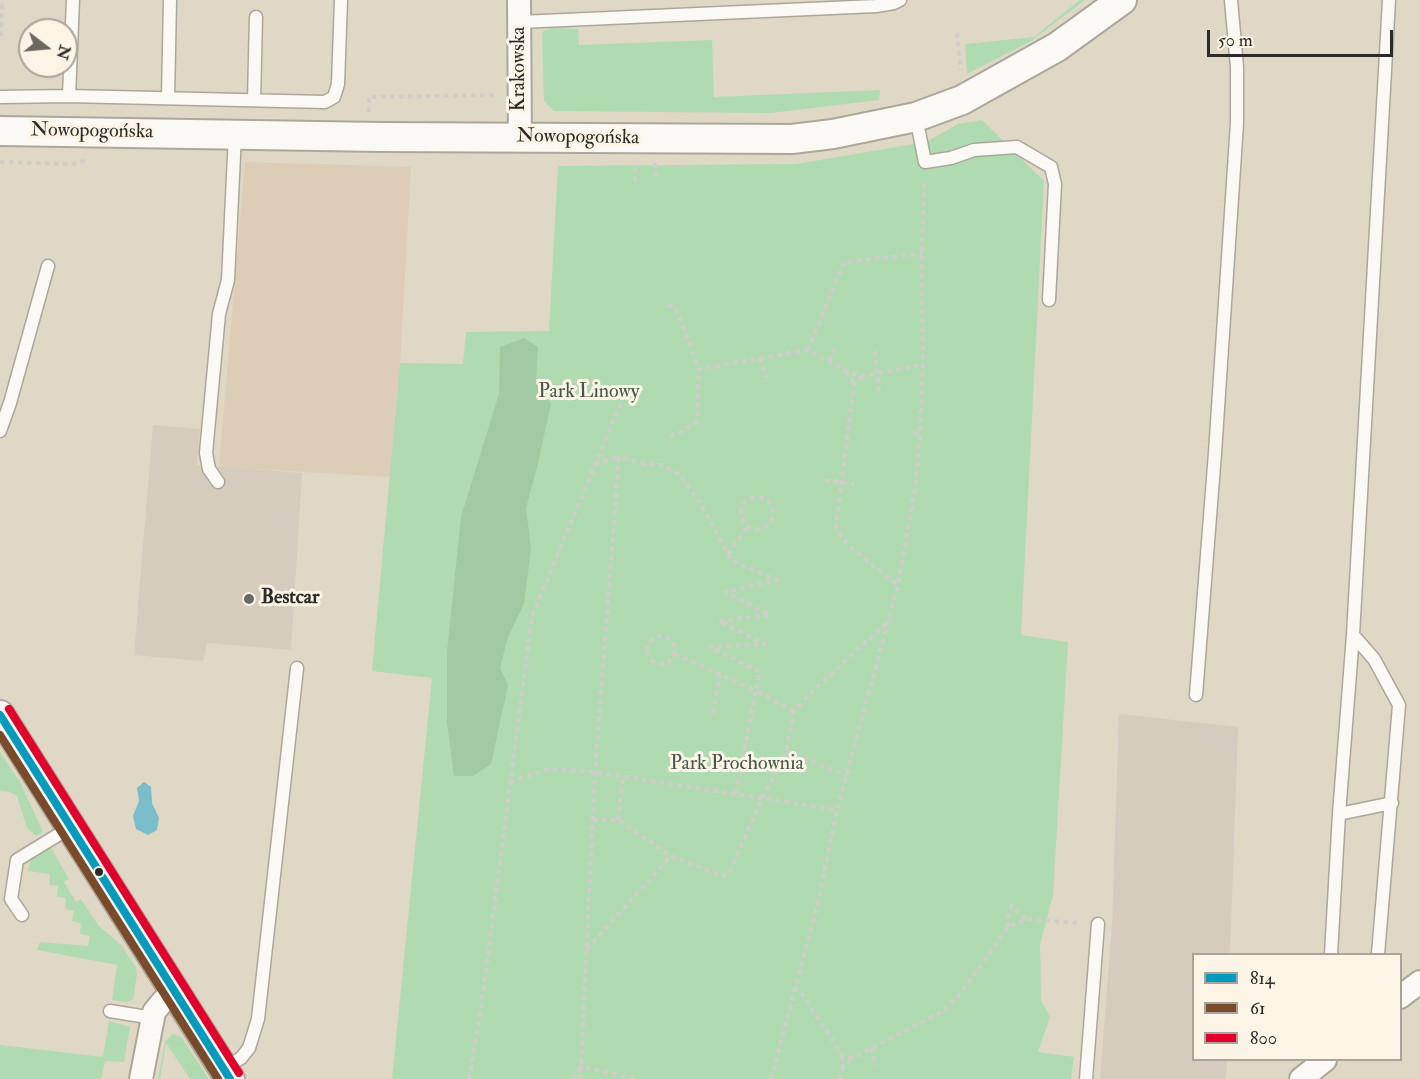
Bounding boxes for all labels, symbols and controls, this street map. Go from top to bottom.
north arrow [18,18,78,78]
scale bar [1210,18,1396,56]
street label: Krakowska [508,26,532,112]
text: 50 m [1218,29,1253,52]
text: N [52,43,75,62]
street label: Nowopogońska [30,119,154,145]
street label: Nowopogońska [516,125,640,151]
park label: Park Linowy [538,381,640,405]
place label: Bestcar [261,587,319,611]
marker: Bestcar [242,592,256,606]
park label: Park Prochownia [670,753,804,777]
unlabelled marker [93,866,105,878]
legend [1192,953,1402,1061]
text: 814 [1250,967,1275,990]
text: 61 [1250,997,1265,1020]
text: 800 [1250,1027,1277,1050]

